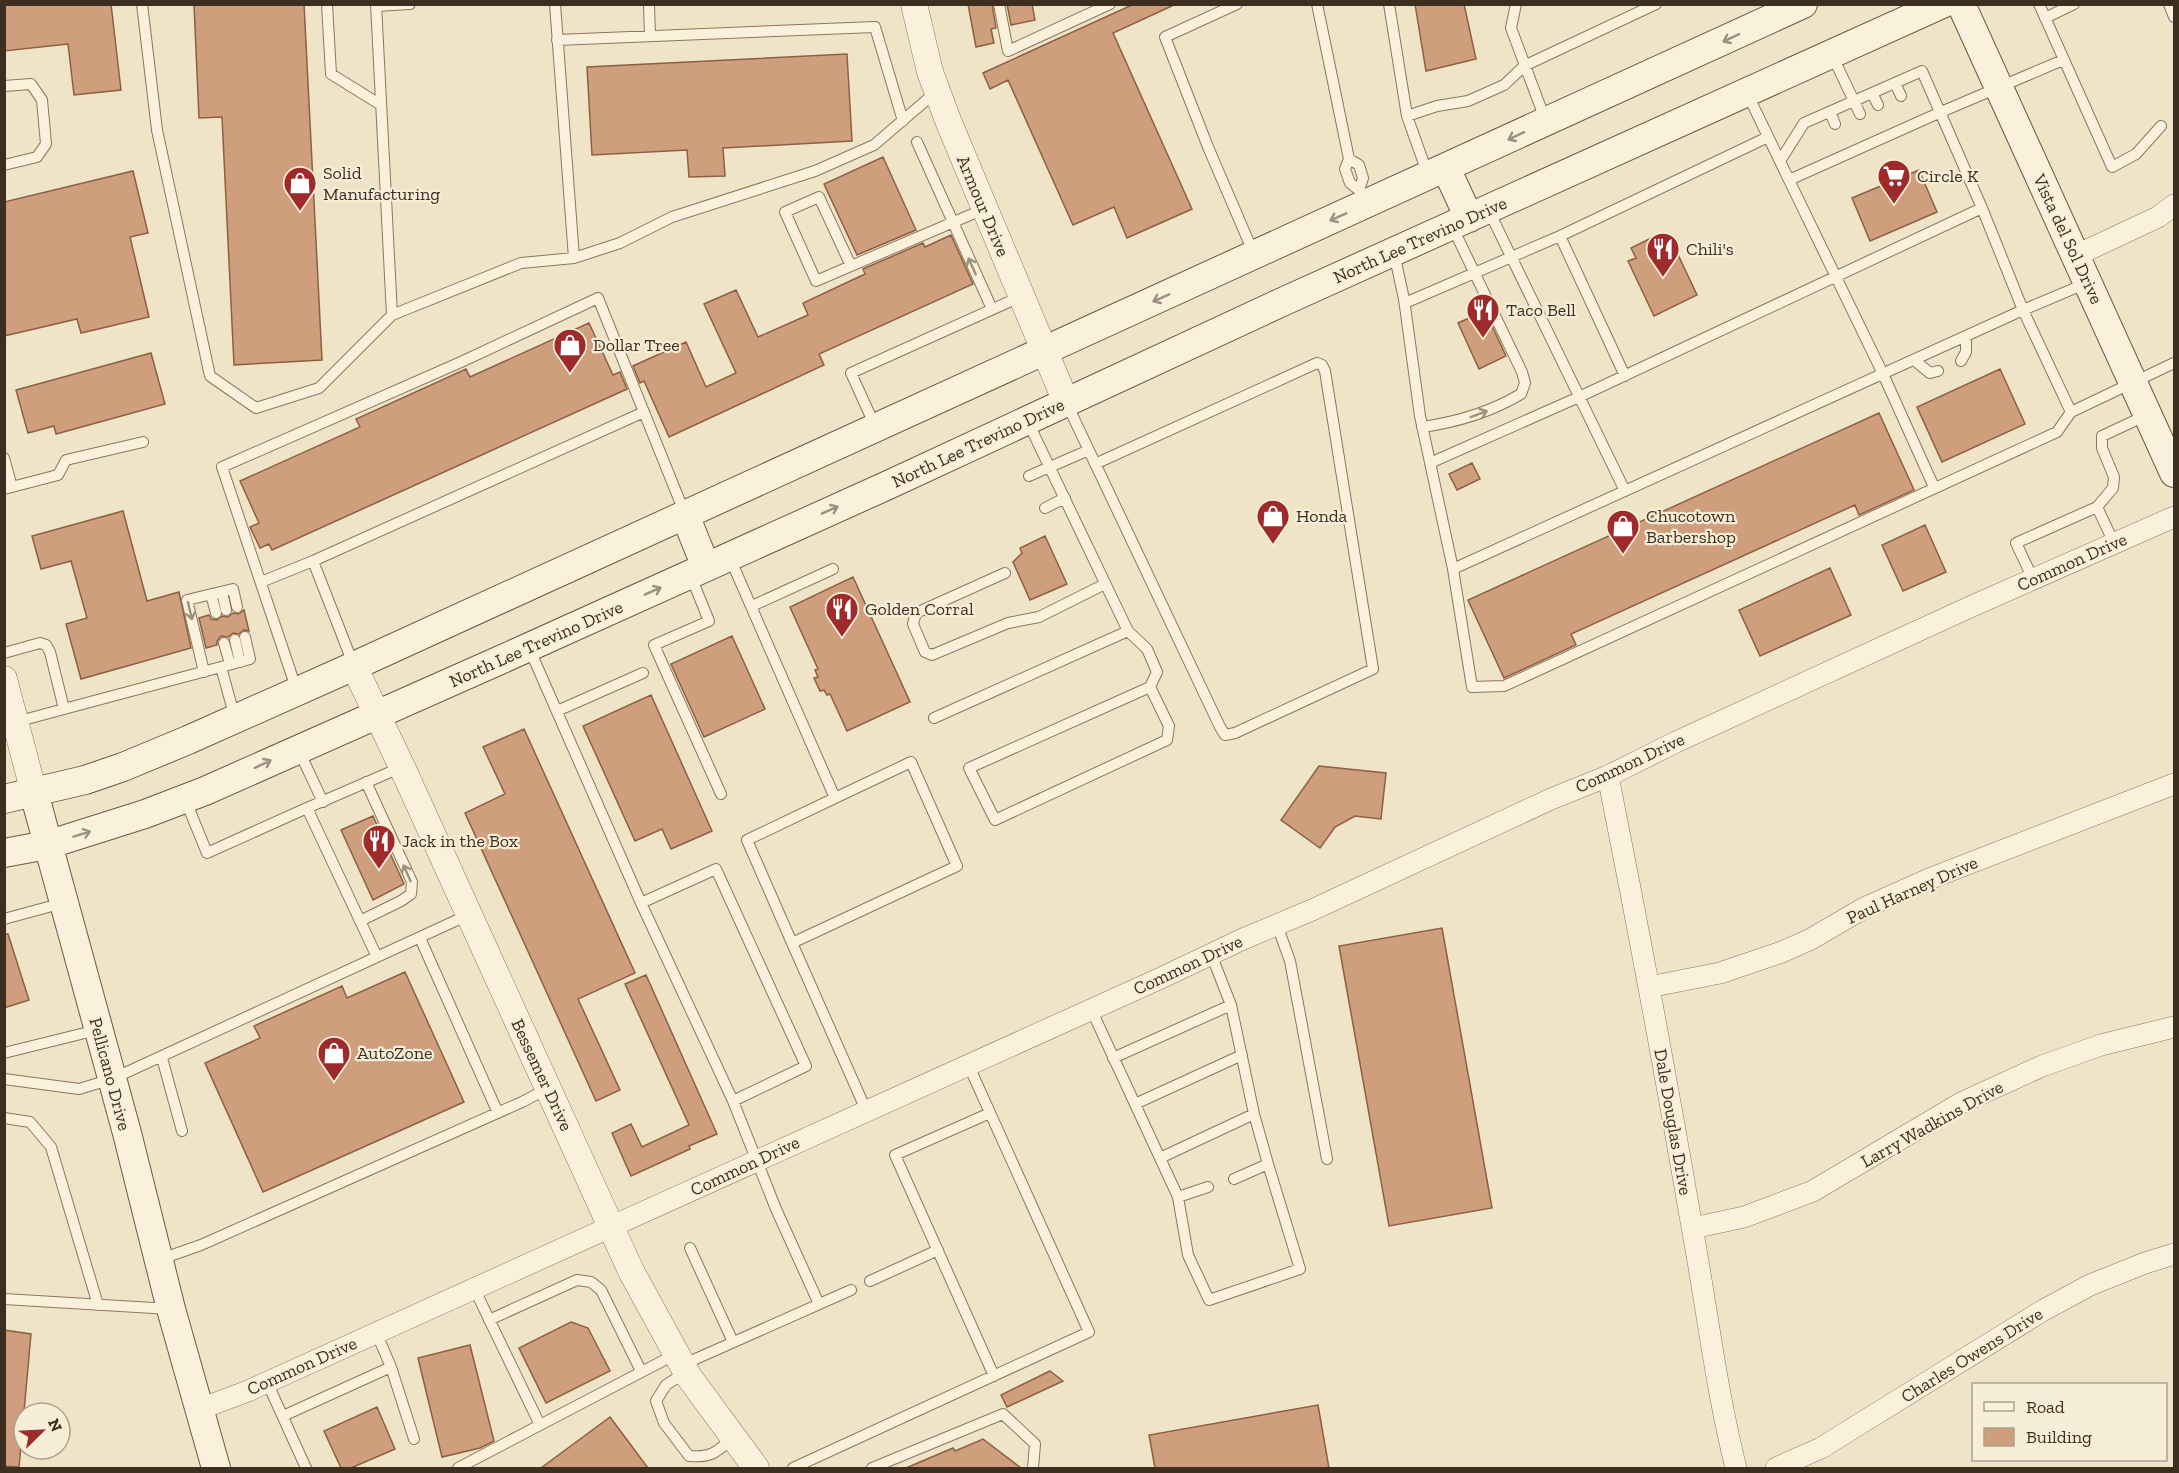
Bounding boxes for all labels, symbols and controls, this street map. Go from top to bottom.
one-way arrow [1723,32,1741,44]
one-way arrow [1507,131,1525,143]
street label: Armour Drive [952,152,1014,260]
supermarket icon: Circle K [1876,158,1912,205]
place label: Solid Manufacturing [323,162,440,205]
shop icon: Solid Manufacturing [282,165,318,212]
place label: Circle K [1917,165,1979,187]
street label: Vista del Sol Drive [2028,170,2108,308]
street label: North Lee Trevino Drive [1330,192,1510,288]
one-way arrow [1330,212,1348,223]
restaurant icon: Chili's [1645,231,1681,278]
place label: Chili's [1686,238,1734,260]
one-way arrow [966,257,977,275]
one-way arrow [1152,292,1170,304]
restaurant icon: Taco Bell [1465,292,1501,339]
place label: Taco Bell [1506,299,1576,321]
shop icon: Dollar Tree [552,327,588,374]
place label: Dollar Tree [593,334,680,356]
street label: North Lee Trevino Drive [888,393,1068,493]
one-way arrow [1469,408,1488,419]
shop icon: Honda [1255,498,1291,545]
one-way arrow [820,504,839,515]
place label: Honda [1296,505,1348,527]
place label: Chucotown Barbershop [1646,505,1736,548]
shop icon: Chucotown Barbershop [1605,508,1641,555]
street label: Common Drive [2014,528,2130,596]
one-way arrow [643,585,661,596]
restaurant icon: Golden Corral [824,591,860,638]
street label: North Lee Trevino Drive [446,596,626,692]
place label: Golden Corral [865,598,974,620]
one-way arrow [185,601,196,621]
street label: Common Drive [1572,728,1688,798]
one-way arrow [254,758,272,769]
restaurant icon: Jack in the Box [361,823,397,870]
one-way arrow [72,828,91,839]
place label: Jack in the Box [402,830,518,852]
street label: Paul Harney Drive [1843,851,1981,929]
one-way arrow [401,864,412,882]
street label: Common Drive [1130,930,1246,1000]
street label: Pellicano Drive [84,1015,136,1133]
street label: Bessemer Drive [506,1015,578,1135]
shop icon: AutoZone [316,1035,352,1082]
place label: AutoZone [357,1042,432,1064]
street label: Dale Douglas Drive [1649,1047,1697,1197]
street label: Larry Wadkins Drive [1857,1076,2007,1172]
street label: Common Drive [687,1131,803,1201]
street label: Charles Owens Drive [1897,1303,2047,1407]
street label: Common Drive [244,1332,360,1400]
legend [1972,1383,2167,1461]
text: Road [2026,1396,2065,1418]
north arrow [12,1401,72,1461]
text: N [44,1416,66,1435]
text: Building [2026,1426,2092,1448]

